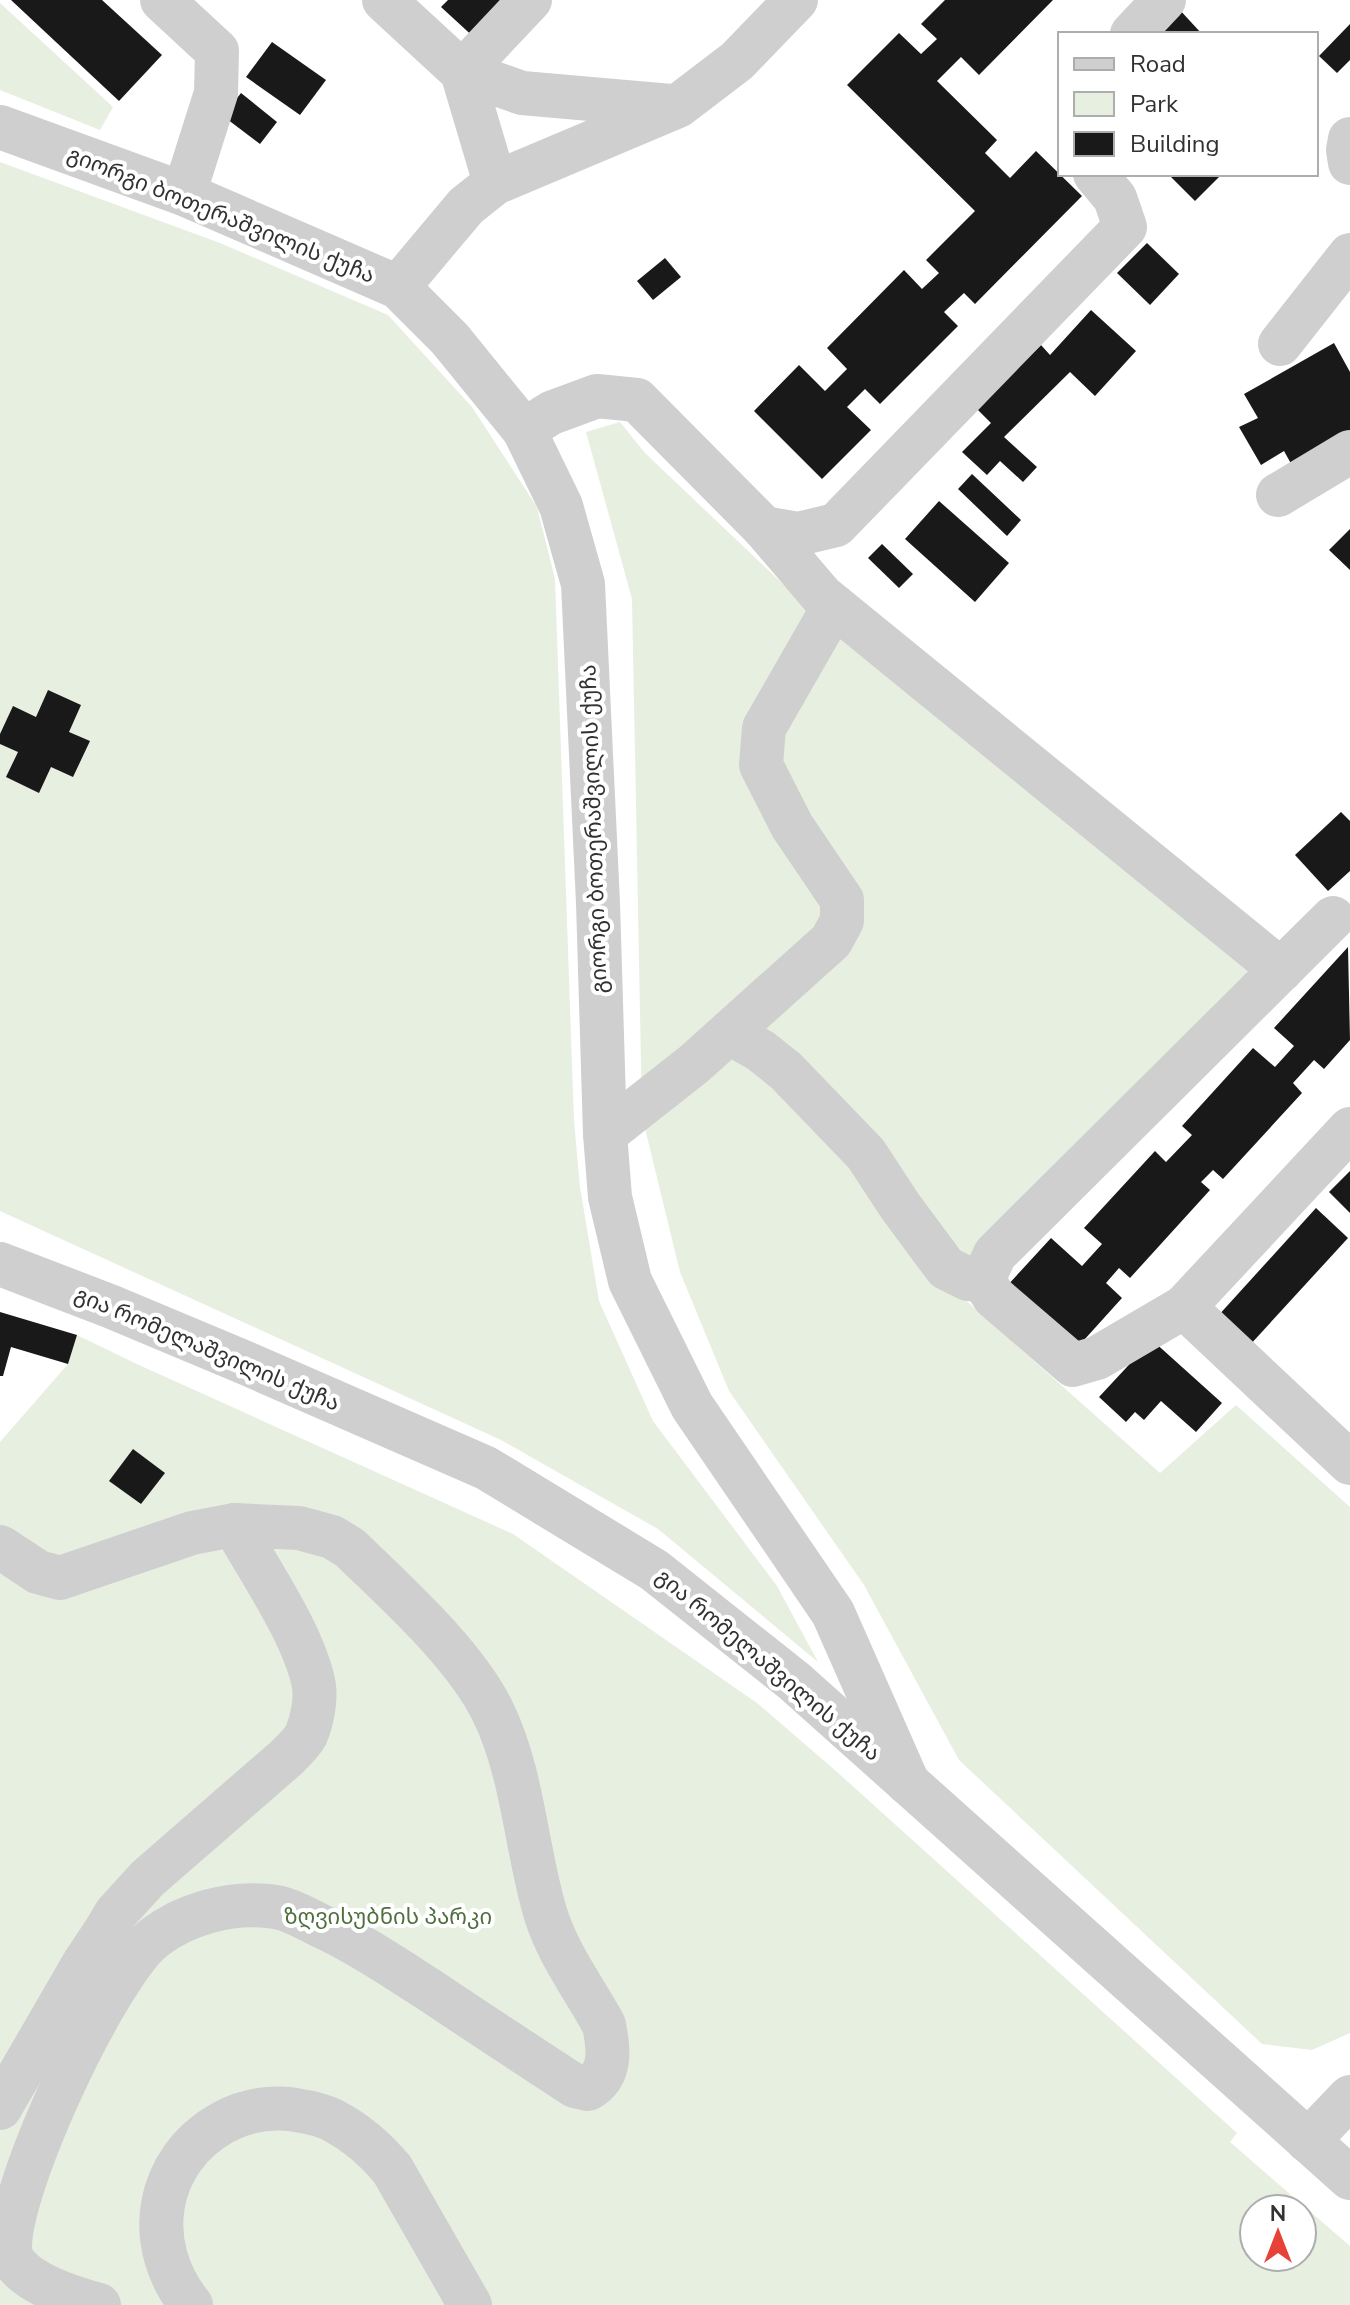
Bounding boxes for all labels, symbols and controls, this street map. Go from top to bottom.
legend [1058,32,1318,176]
text: Road [1130,48,1186,80]
text: Park [1130,88,1179,120]
text: Building [1130,128,1220,160]
street label: გიორგი ბოთერაშვილის ქუჩა [63,139,379,291]
street label: გიორგი ბოთერაშვილის ქუჩა [573,664,615,994]
street label: გია რომელაშვილის ქუჩა [70,1279,344,1419]
street label: გია რომელაშვილის ქუჩა [649,1562,887,1768]
park label: ზღვისუბნის პარკი [284,1902,492,1932]
north arrow [1238,2193,1318,2273]
text: N [1270,2199,1286,2229]

